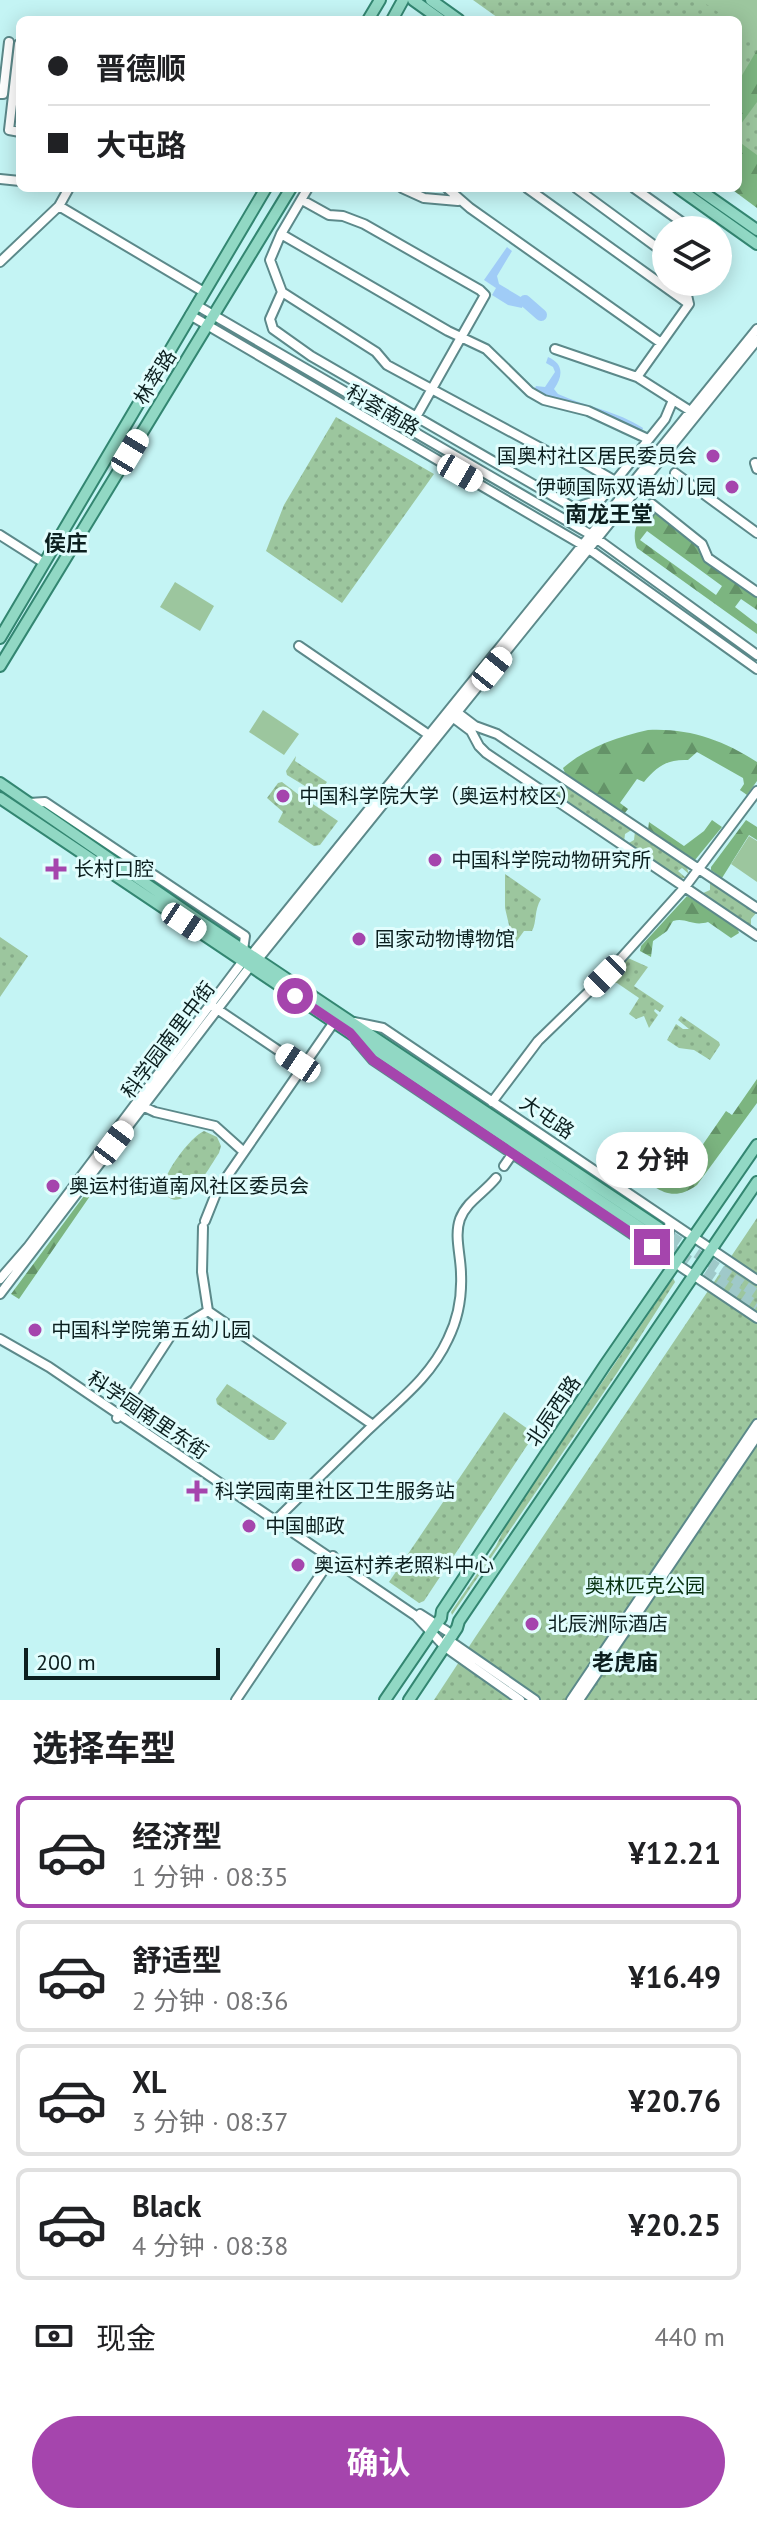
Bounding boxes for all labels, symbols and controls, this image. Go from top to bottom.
text: 晋德顺 [96,48,186,87]
text: 大屯路 [96,125,186,164]
map controls [652,216,732,296]
button: layers [652,216,732,296]
street label: 林萃路 [128,345,182,409]
street label: 科荟南路 [342,379,424,441]
car [107,425,153,479]
place label: 国奥村社区居民委员会 [497,443,697,469]
marker: 国奥村社区居民委员会 [704,447,722,465]
car [433,451,487,495]
place label: 伊顿国际双语幼儿园 [536,474,716,500]
marker: 伊顿国际双语幼儿园 [723,478,741,496]
district label: 南龙王堂 [565,500,653,528]
district label: 侯庄 [44,529,88,557]
car [468,643,516,695]
place label: 中国科学院大学（奥运村校区） [299,783,579,809]
marker: 中国科学院大学（奥运村校区） [274,787,292,805]
place label: 中国科学院动物研究所 [451,847,651,873]
marker: 中国科学院动物研究所 [426,851,444,869]
place label: 长村口腔 [74,856,154,882]
marker: 长村口腔 [45,858,67,880]
car [157,899,211,945]
place label: 国家动物博物馆 [375,926,515,952]
marker: 国家动物博物馆 [350,930,368,948]
car [580,951,630,1001]
street label: 科学园南里中街 [115,976,221,1104]
route start [277,978,313,1014]
car [271,1040,325,1086]
street label: 大屯路 [515,1089,579,1145]
car [90,1117,138,1169]
callout: 2 分钟 [596,1131,708,1187]
text: 2 分钟 [615,1143,689,1176]
place label: 奥运村街道南风社区委员会 [69,1173,309,1199]
marker: 奥运村街道南风社区委员会 [44,1177,62,1195]
route end [634,1229,670,1265]
place label: 中国科学院第五幼儿园 [51,1317,251,1343]
marker: 中国科学院第五幼儿园 [26,1321,44,1339]
street label: 科学园南里东街 [83,1365,213,1465]
street label: 北辰西路 [520,1371,586,1451]
place label: 科学园南里社区卫生服务站 [215,1478,455,1504]
marker: 科学园南里社区卫生服务站 [186,1480,208,1502]
place label: 中国邮政 [265,1513,345,1539]
marker: 中国邮政 [240,1517,258,1535]
place label: 奥运村养老照料中心 [314,1552,494,1578]
marker: 奥运村养老照料中心 [289,1556,307,1574]
park label: 奥林匹克公园 [585,1573,705,1599]
place label: 北辰洲际酒店 [548,1611,668,1637]
marker: 北辰洲际酒店 [523,1615,541,1633]
scale bar [24,1644,220,1680]
text: 200 m [36,1648,96,1676]
district label: 老虎庙 [592,1648,658,1676]
text: 选择车型 [32,1724,176,1771]
icon: car [36,1816,108,1888]
text: 经济型 [132,1816,222,1855]
text: ¥12.21 [629,1833,721,1872]
text: 1 分钟 · 08:35 [132,1860,288,1893]
icon: car [36,1940,108,2012]
text: 舒适型 [132,1940,222,1979]
text: ¥16.49 [629,1957,721,1996]
text: 2 分钟 · 08:36 [132,1984,288,2017]
text: XL [132,2062,166,2101]
icon: car [36,2064,108,2136]
text: ¥20.76 [629,2081,721,2120]
text: 3 分钟 · 08:37 [132,2105,288,2138]
text: Black [132,2186,201,2225]
icon: car [36,2188,108,2260]
text: ¥20.25 [629,2205,721,2244]
text: 4 分钟 · 08:38 [132,2229,288,2262]
icon: cash [32,2314,76,2358]
text: 现金 [96,2318,156,2357]
text: 440 m [654,2320,725,2353]
button: 确认 [32,2416,725,2508]

